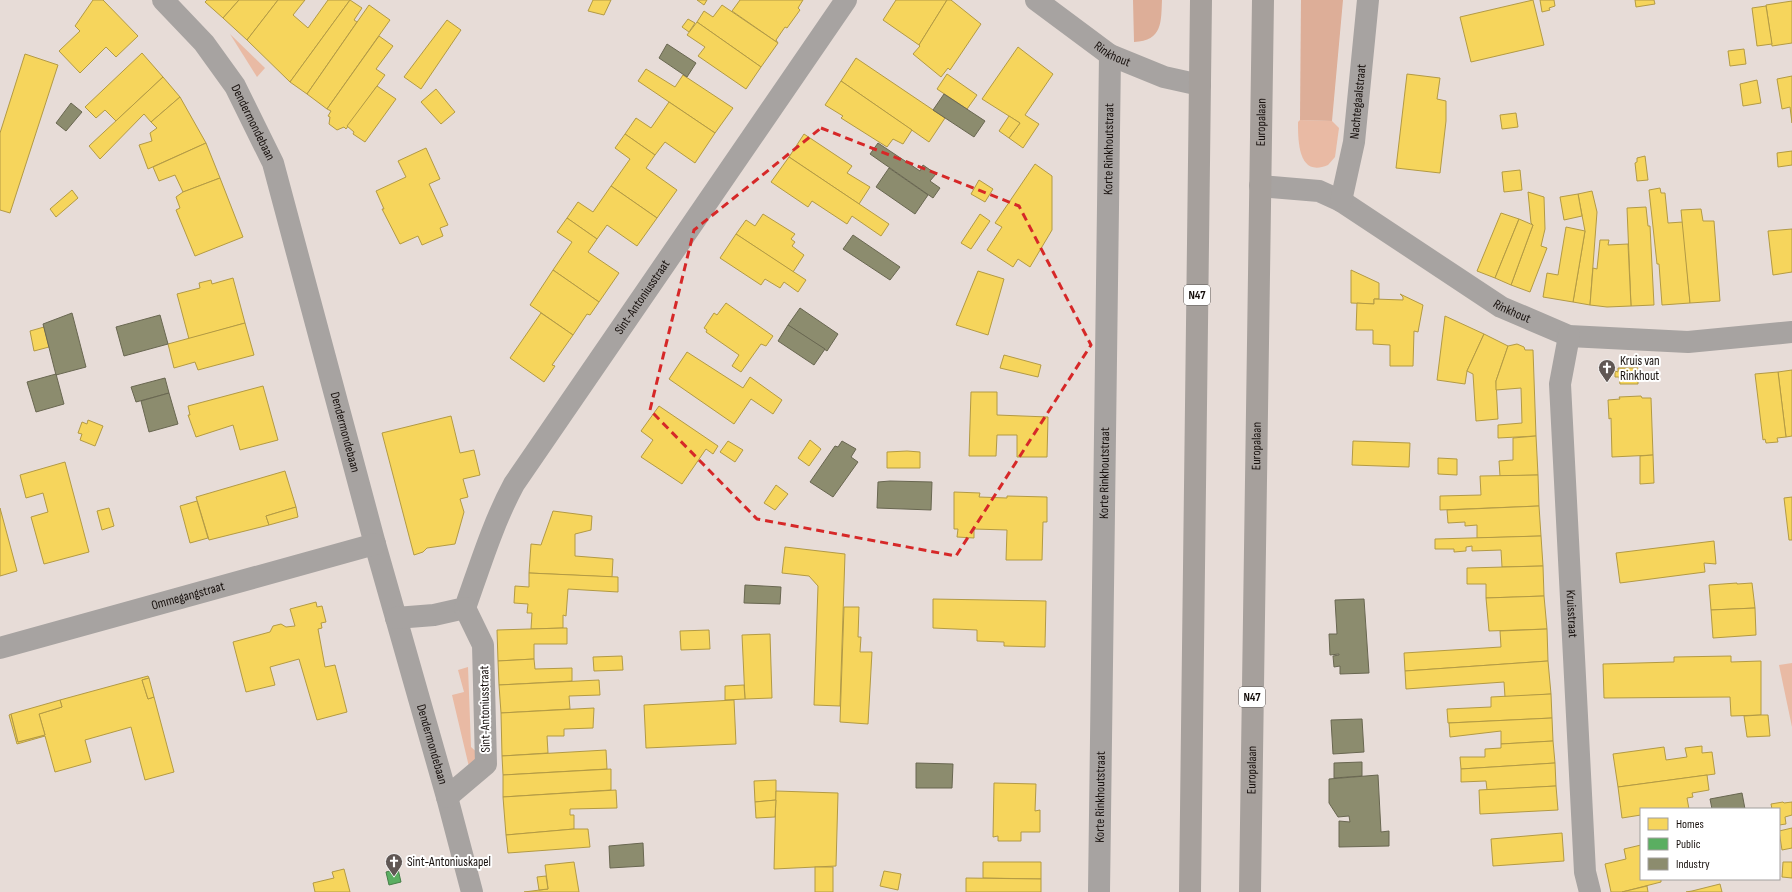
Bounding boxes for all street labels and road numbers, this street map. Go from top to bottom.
street label: Rinkhout [1091,38,1133,71]
street label: Nachtegaalstraat [1346,63,1370,140]
street label: Dendermondebaan [228,82,278,163]
street label: Europalaan [1253,98,1270,146]
street label: Korte Rinkhoutstraat [1100,103,1117,195]
street label: Sint-Antoniusstraat [611,257,673,338]
road number: N47 [1184,285,1210,305]
street label: Rinkhout [1490,296,1533,327]
street label: Dendermondebaan [327,390,363,474]
street label: Europalaan [1248,422,1265,470]
street label: Korte Rinkhoutstraat [1096,427,1113,519]
street label: Ommegangstraat [149,578,226,614]
street label: Kruisstraat [1563,589,1581,638]
street label: Sint-Antoniusstraat [476,665,494,753]
road number: N47 [1239,687,1265,707]
street label: Dendermondebaan [413,702,451,786]
street label: Europalaan [1243,746,1260,794]
street label: Korte Rinkhoutstraat [1092,751,1109,843]

